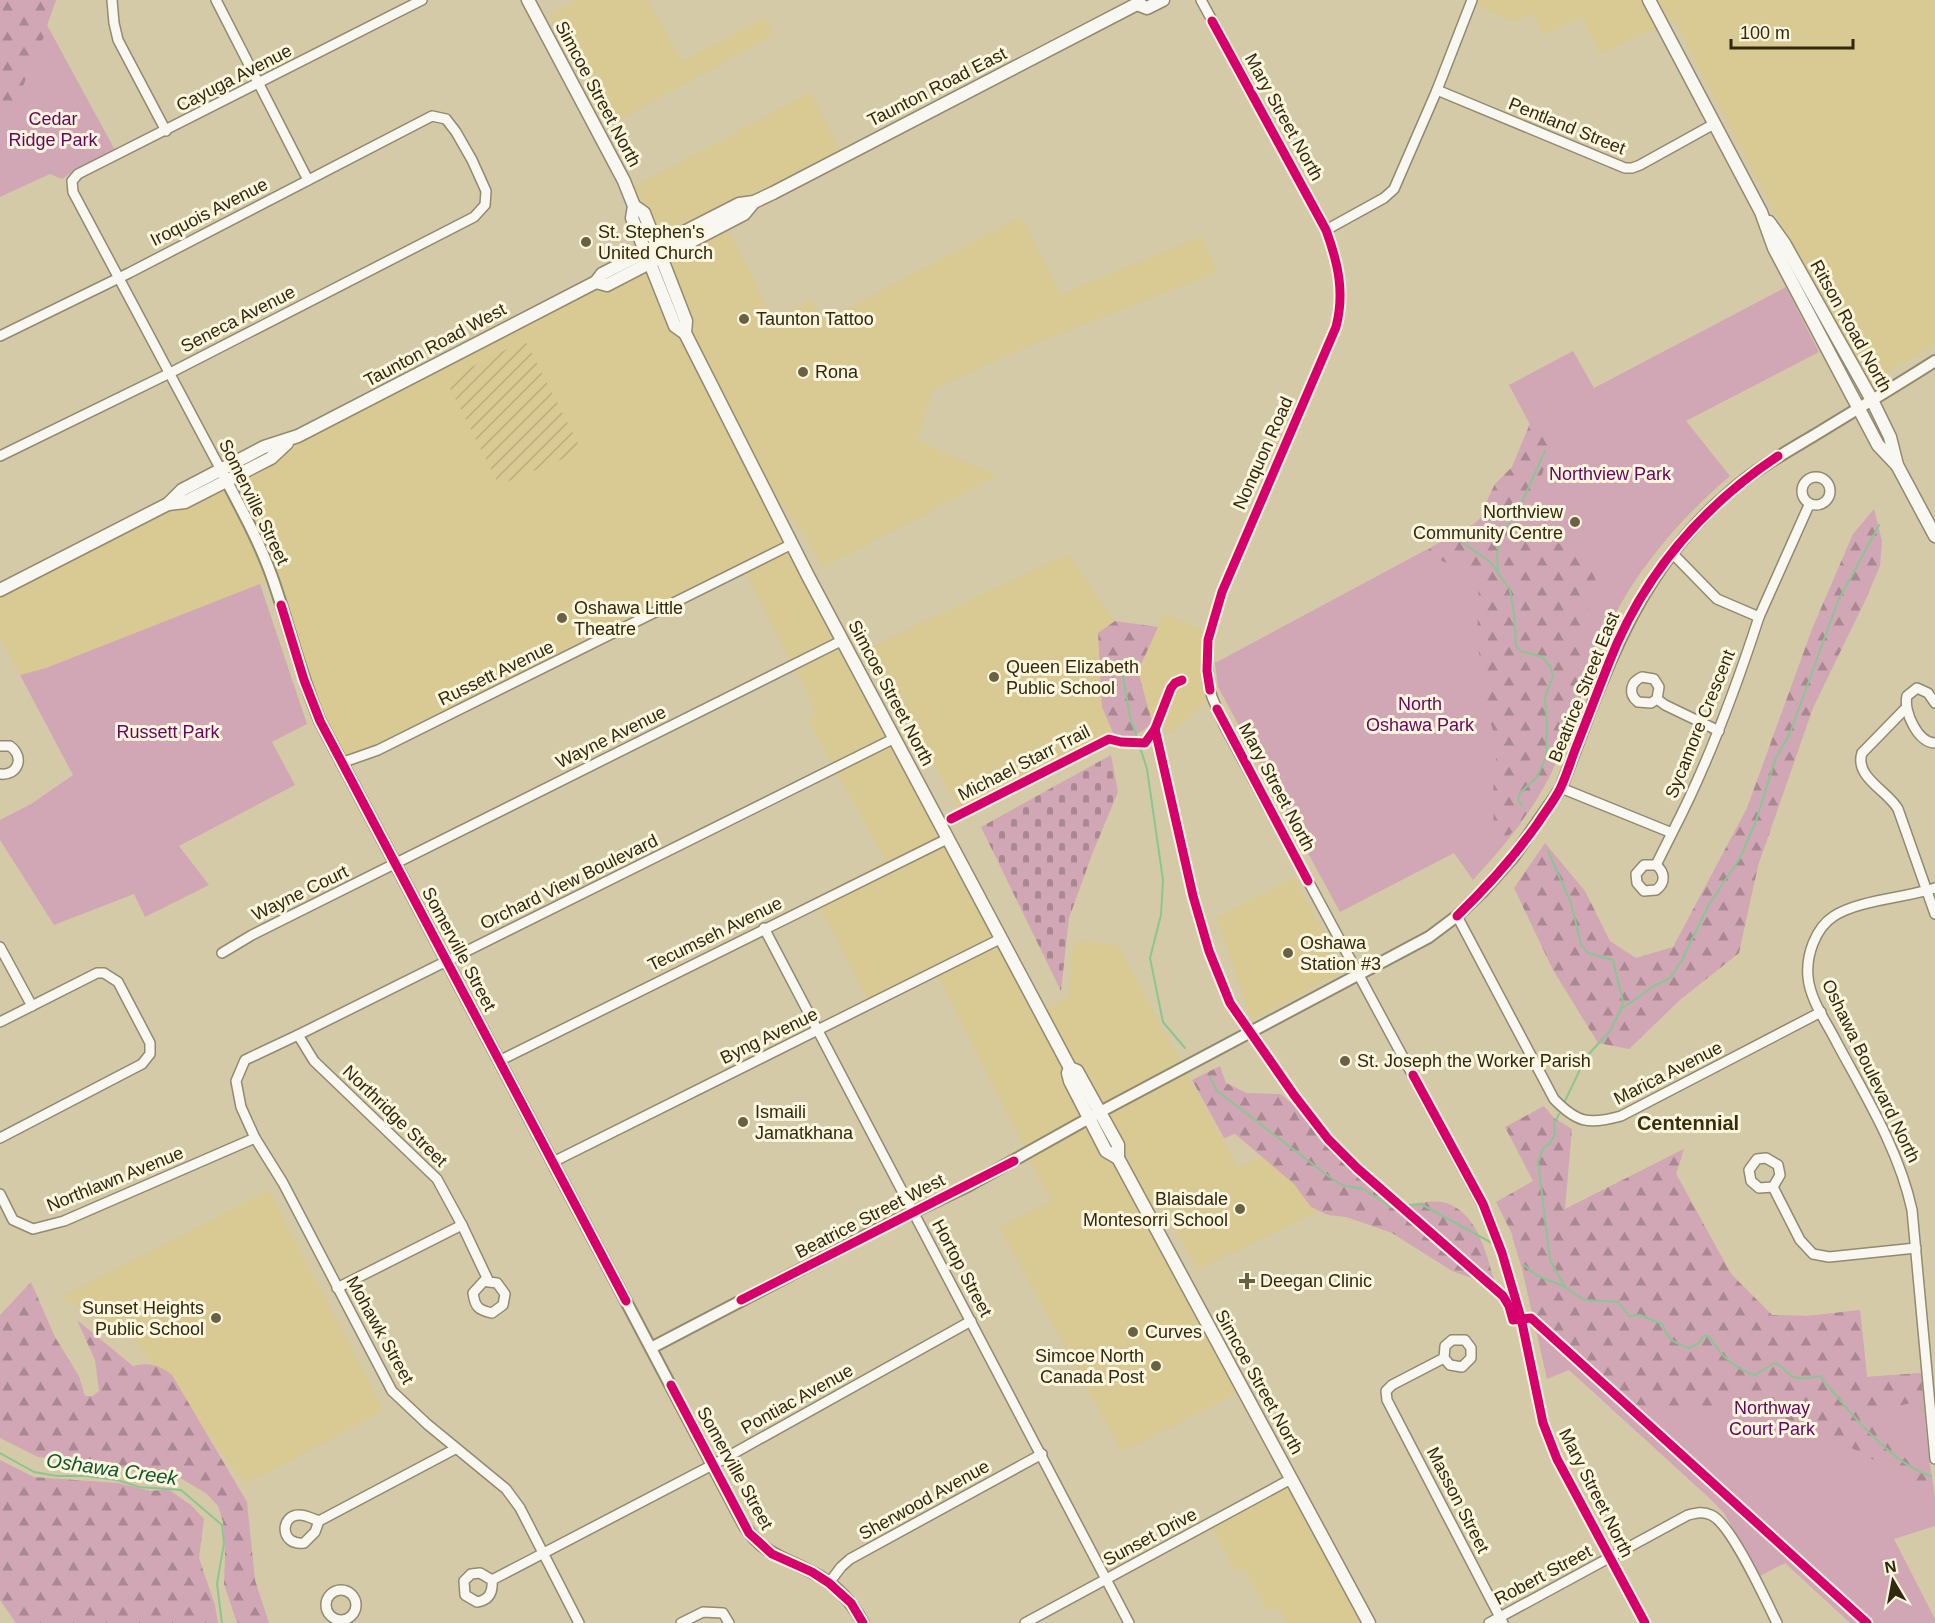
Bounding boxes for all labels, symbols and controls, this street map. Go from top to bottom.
scale bar [1731,12,1852,50]
street label: Simcoe Street North [551,18,645,170]
text: 100 m [1740,23,1790,43]
street label: Cayuga Avenue [173,40,295,116]
street label: Taunton Road East [864,43,1010,131]
street label: Mary Street North [1241,50,1327,184]
street label: Pentland Street [1506,93,1628,159]
park label: Cedar Ridge Park [8,109,99,150]
street label: Iroquois Avenue [147,174,271,250]
place label: St. Stephen's United Church [598,222,713,263]
marker: St. Stephen's United Church [579,235,593,249]
street label: Ritson Road North [1806,256,1896,396]
street label: Seneca Avenue [177,282,299,356]
street label: Taunton Road West [361,299,509,391]
place label: Taunton Tattoo [756,309,874,329]
marker: Taunton Tattoo [737,312,751,326]
place label: Rona [815,362,859,382]
marker: Rona [796,365,810,379]
street label: Nonquon Road [1229,394,1297,512]
street label: Somerville Street [215,436,293,568]
park label: Northview Park [1549,464,1672,484]
place label: Northview Community Centre [1413,502,1564,543]
marker: Northview Community Centre [1568,515,1582,529]
place label: Oshawa Little Theatre [574,598,683,639]
street label: Beatrice Street East [1545,609,1623,765]
marker: Oshawa Little Theatre [555,611,569,625]
street label: Simcoe Street North [844,617,938,769]
street label: Russett Avenue [435,636,557,710]
street label: Sycamore Crescent [1661,647,1739,801]
place label: Queen Elizabeth Public School [1006,657,1139,698]
marker: Queen Elizabeth Public School [987,670,1001,684]
park label: North Oshawa Park [1366,694,1475,735]
street label: Wayne Avenue [553,702,669,772]
street label: Mary Street North [1235,720,1319,854]
street label: Michael Starr Trail [955,721,1093,805]
park label: Russett Park [116,722,221,742]
street label: Orchard View Boulevard [477,830,661,934]
street label: Wayne Court [249,861,351,925]
street label: Somerville Street [418,884,500,1014]
street label: Tecumseh Avenue [645,893,785,975]
place label: Oshawa Station #3 [1300,933,1381,974]
marker: Oshawa Station #3 [1281,946,1295,960]
street label: Oshawa Boulevard North [1818,976,1924,1166]
street label: Byng Avenue [717,1004,821,1068]
street label: Marica Avenue [1611,1037,1725,1109]
place label: St. Joseph the Worker Parish [1357,1051,1591,1071]
marker: St. Joseph the Worker Parish [1338,1054,1352,1068]
street label: Northridge Street [339,1061,451,1171]
place label: Ismaili Jamatkhana [755,1102,854,1143]
district label: Centennial [1637,1112,1739,1134]
marker: Ismaili Jamatkhana [736,1115,750,1129]
street label: Northlawn Avenue [44,1142,186,1216]
street label: Beatrice Street West [792,1170,948,1262]
place label: Blaisdale Montesorri School [1083,1189,1228,1230]
marker: Blaisdale Montesorri School [1233,1202,1247,1216]
street label: Hortop Street [928,1216,996,1320]
place label: Deegan Clinic [1260,1271,1372,1291]
marker: Deegan Clinic [1238,1272,1256,1290]
street label: Mohawk Street [342,1273,418,1387]
place label: Sunset Heights Public School [82,1298,204,1339]
street label: Simcoe Street North [1211,1306,1307,1458]
marker: Sunset Heights Public School [209,1311,223,1325]
place label: Curves [1145,1322,1202,1342]
marker: Curves [1126,1325,1140,1339]
place label: Simcoe North Canada Post [1035,1346,1144,1387]
marker: Simcoe North Canada Post [1149,1359,1163,1373]
street label: Pontiac Avenue [738,1360,856,1438]
park label: Northway Court Park [1729,1398,1816,1439]
street label: Somerville Street [693,1403,777,1533]
street label: Mary Street North [1555,1425,1637,1561]
street label: Masson Street [1423,1444,1493,1556]
water label: Oshawa Creek [45,1449,180,1489]
street label: Sherwood Avenue [855,1456,993,1544]
street label: Sunset Drive [1100,1504,1200,1570]
street label: Robert Street [1491,1541,1595,1609]
north arrow [1863,1551,1923,1611]
text: N [1883,1557,1898,1576]

